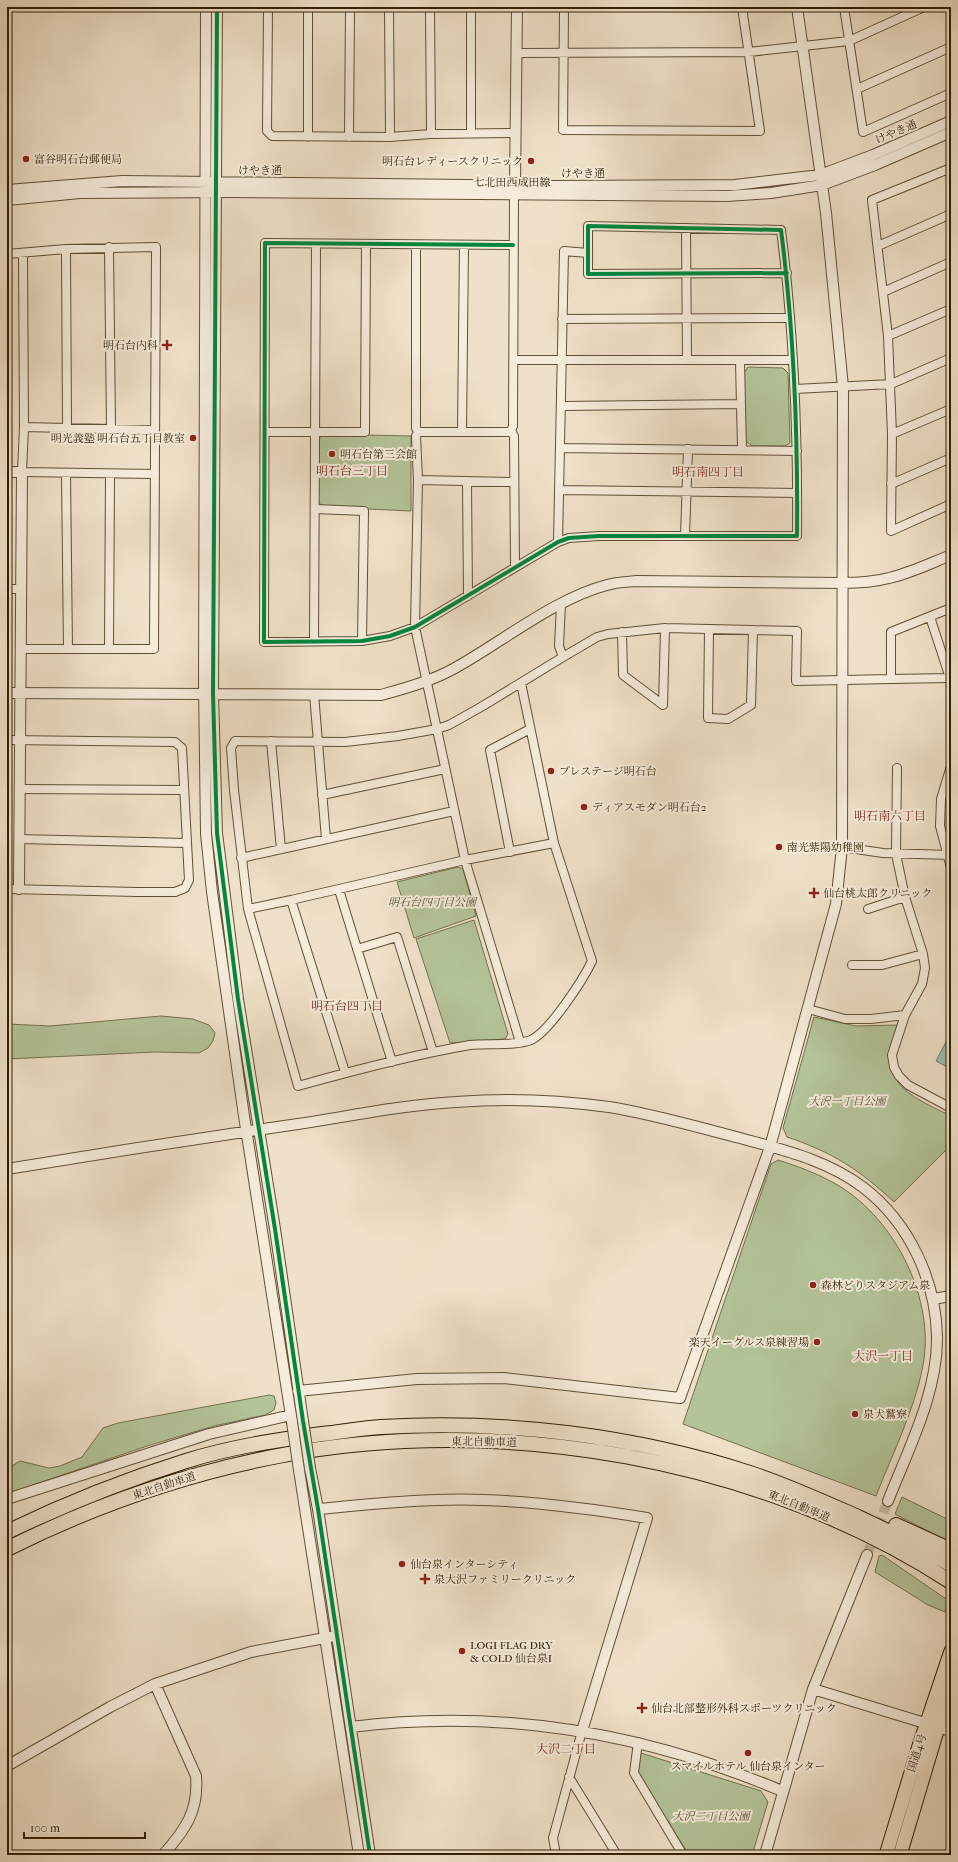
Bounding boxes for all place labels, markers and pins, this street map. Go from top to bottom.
place label: 富谷明石台郵便局 [34,153,122,166]
marker: 富谷明石台郵便局 [21,154,31,164]
place label: 明石台レディースクリニック [382,155,523,168]
marker: 明石台レディースクリニック [526,156,536,166]
place label: 明石台内科 [103,339,158,352]
marker: 明石台内科 [161,339,173,351]
place label: 明光義塾 明石台五丁目教室 [51,432,185,445]
marker: 明光義塾 明石台五丁目教室 [188,433,198,443]
place label: 明石台第三会館 [340,448,417,461]
marker: 明石台第三会館 [327,449,337,459]
place label: プレステージ明石台 [559,765,657,778]
marker: プレステージ明石台 [546,766,556,776]
place label: ディアスモダン明石台2 [592,801,707,814]
marker: ディアスモダン明石台2 [579,802,589,812]
place label: 南光紫陽幼稚園 [787,841,864,854]
marker: 南光紫陽幼稚園 [774,842,784,852]
marker: 仙台桃太郎クリニック [808,887,820,899]
place label: 仙台桃太郎クリニック [823,887,932,900]
place label: 森林どりスタジアム泉 [821,1279,930,1292]
marker: 森林どりスタジアム泉 [808,1280,818,1290]
place label: 楽天イーグルス泉練習場 [689,1336,809,1349]
marker: 楽天イーグルス泉練習場 [812,1337,822,1347]
place label: 泉犬鷲寮 [863,1408,907,1421]
marker: 泉犬鷲寮 [850,1409,860,1419]
place label: 仙台泉インターシティ [410,1558,518,1571]
marker: 仙台泉インターシティ [397,1559,407,1569]
marker: 泉大沢ファミリークリニック [419,1573,431,1585]
place label: 泉大沢ファミリークリニック [434,1573,576,1586]
place label: LOGI FLAG DRY & COLD 仙台泉I [470,1639,553,1665]
marker: LOGI FLAG DRY & COLD 仙台泉I [457,1646,467,1656]
marker: 仙台北部整形外科スポーツクリニック [636,1702,648,1714]
place label: 仙台北部整形外科スポーツクリニック [651,1702,837,1715]
marker: スマイルホテル 仙台泉インター [743,1748,753,1758]
place label: スマイルホテル 仙台泉インター [671,1760,825,1773]

